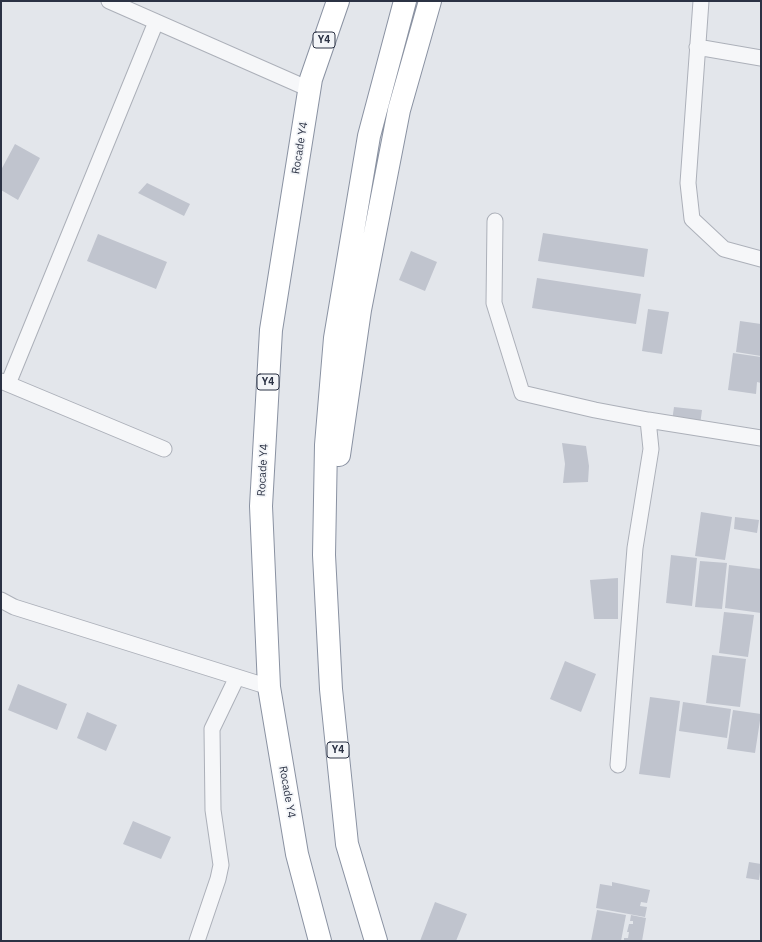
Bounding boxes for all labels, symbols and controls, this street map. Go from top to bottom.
road number: Y4 [313,32,335,48]
street label: Rocade Y4 [289,121,311,175]
road number: Y4 [257,374,279,390]
street label: Rocade Y4 [255,443,271,497]
road number: Y4 [327,742,349,758]
street label: Rocade Y4 [276,765,298,819]

